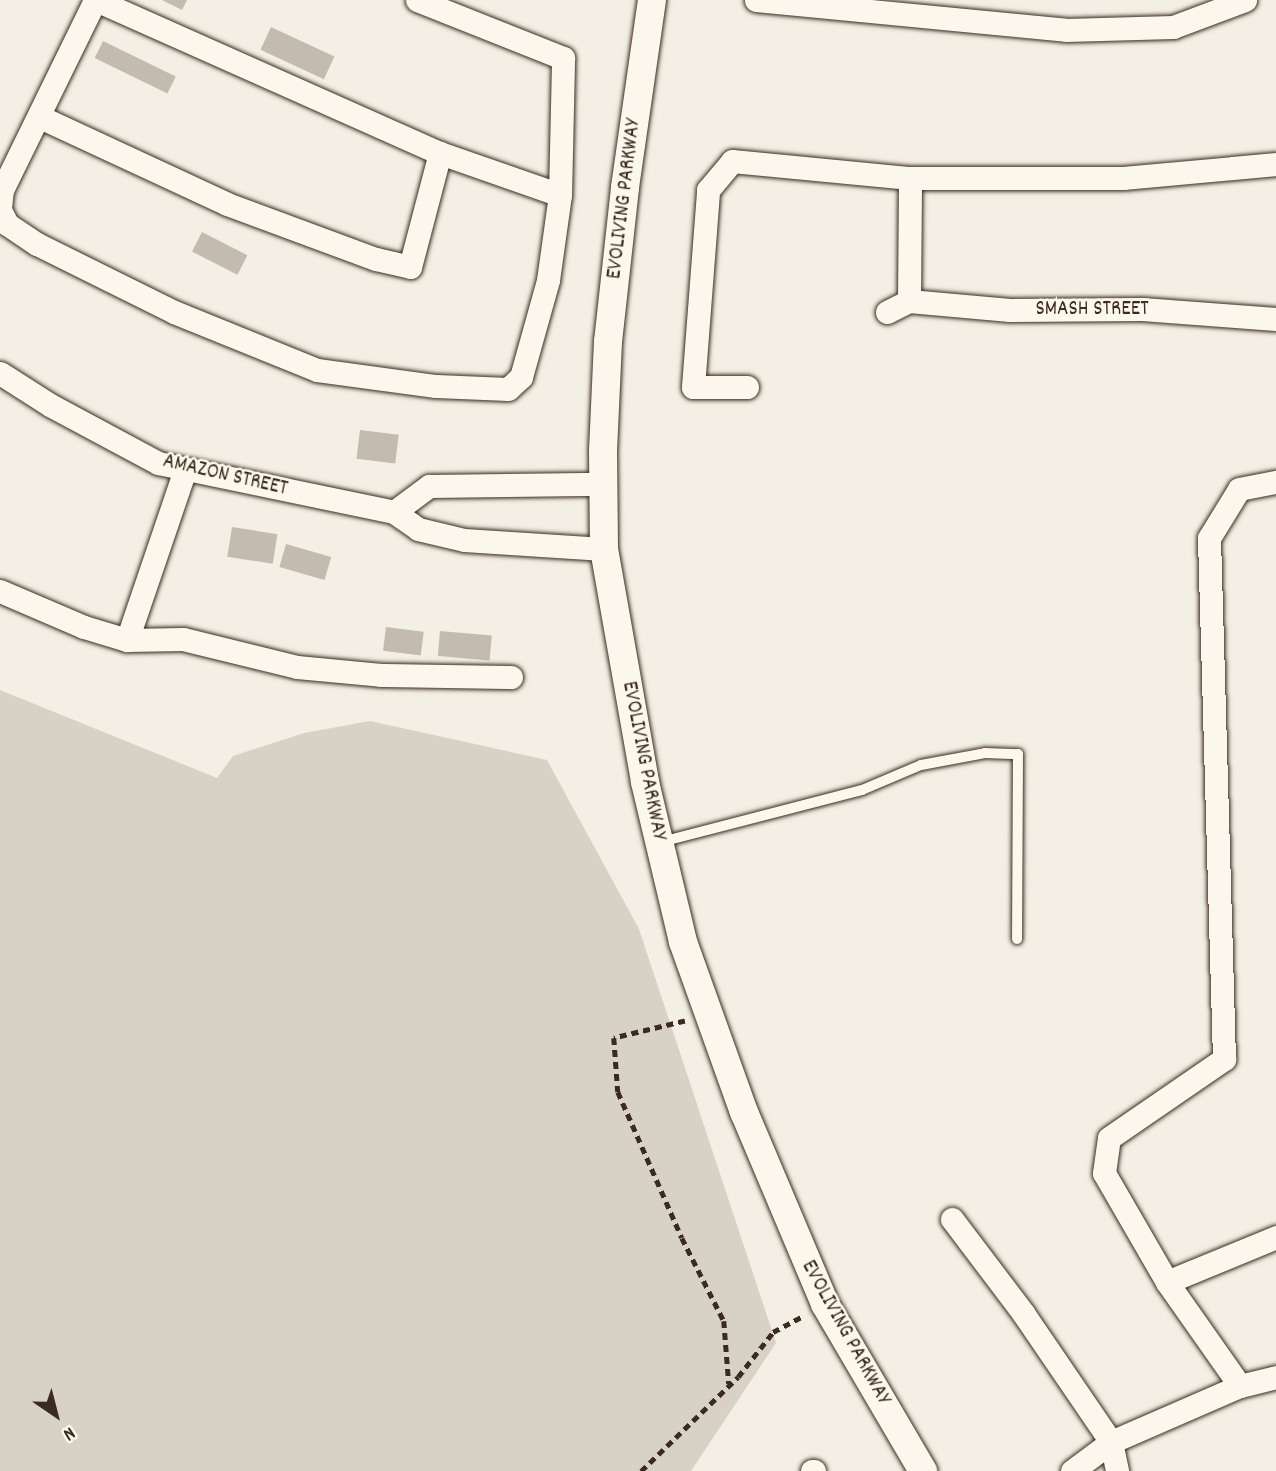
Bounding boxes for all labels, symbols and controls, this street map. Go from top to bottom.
street label: EVOLIVING PARKWAY [603,117,647,281]
street label: SMASH STREET [1035,297,1149,323]
street label: AMAZON STREET [160,449,290,503]
street label: EVOLIVING PARKWAY [615,679,671,843]
street label: EVOLIVING PARKWAY [795,1256,895,1410]
north arrow [21,1380,91,1450]
text: N [57,1419,80,1446]

